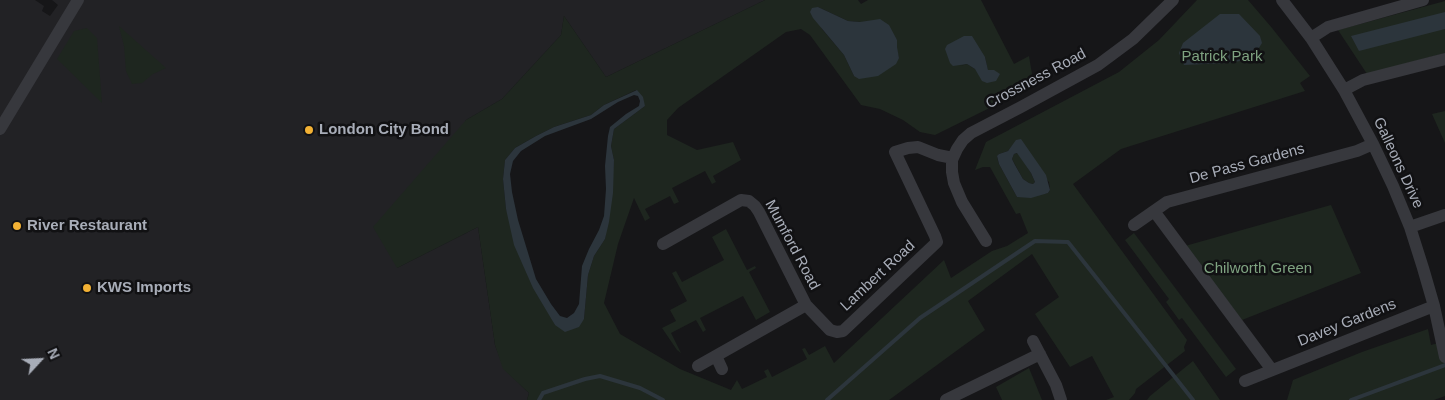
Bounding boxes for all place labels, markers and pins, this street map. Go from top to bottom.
place label: London City Bond [319,121,449,139]
marker: London City Bond [303,124,315,136]
place label: River Restaurant [27,217,147,235]
marker: River Restaurant [11,220,23,232]
place label: KWS Imports [97,279,191,297]
marker: KWS Imports [81,282,93,294]

